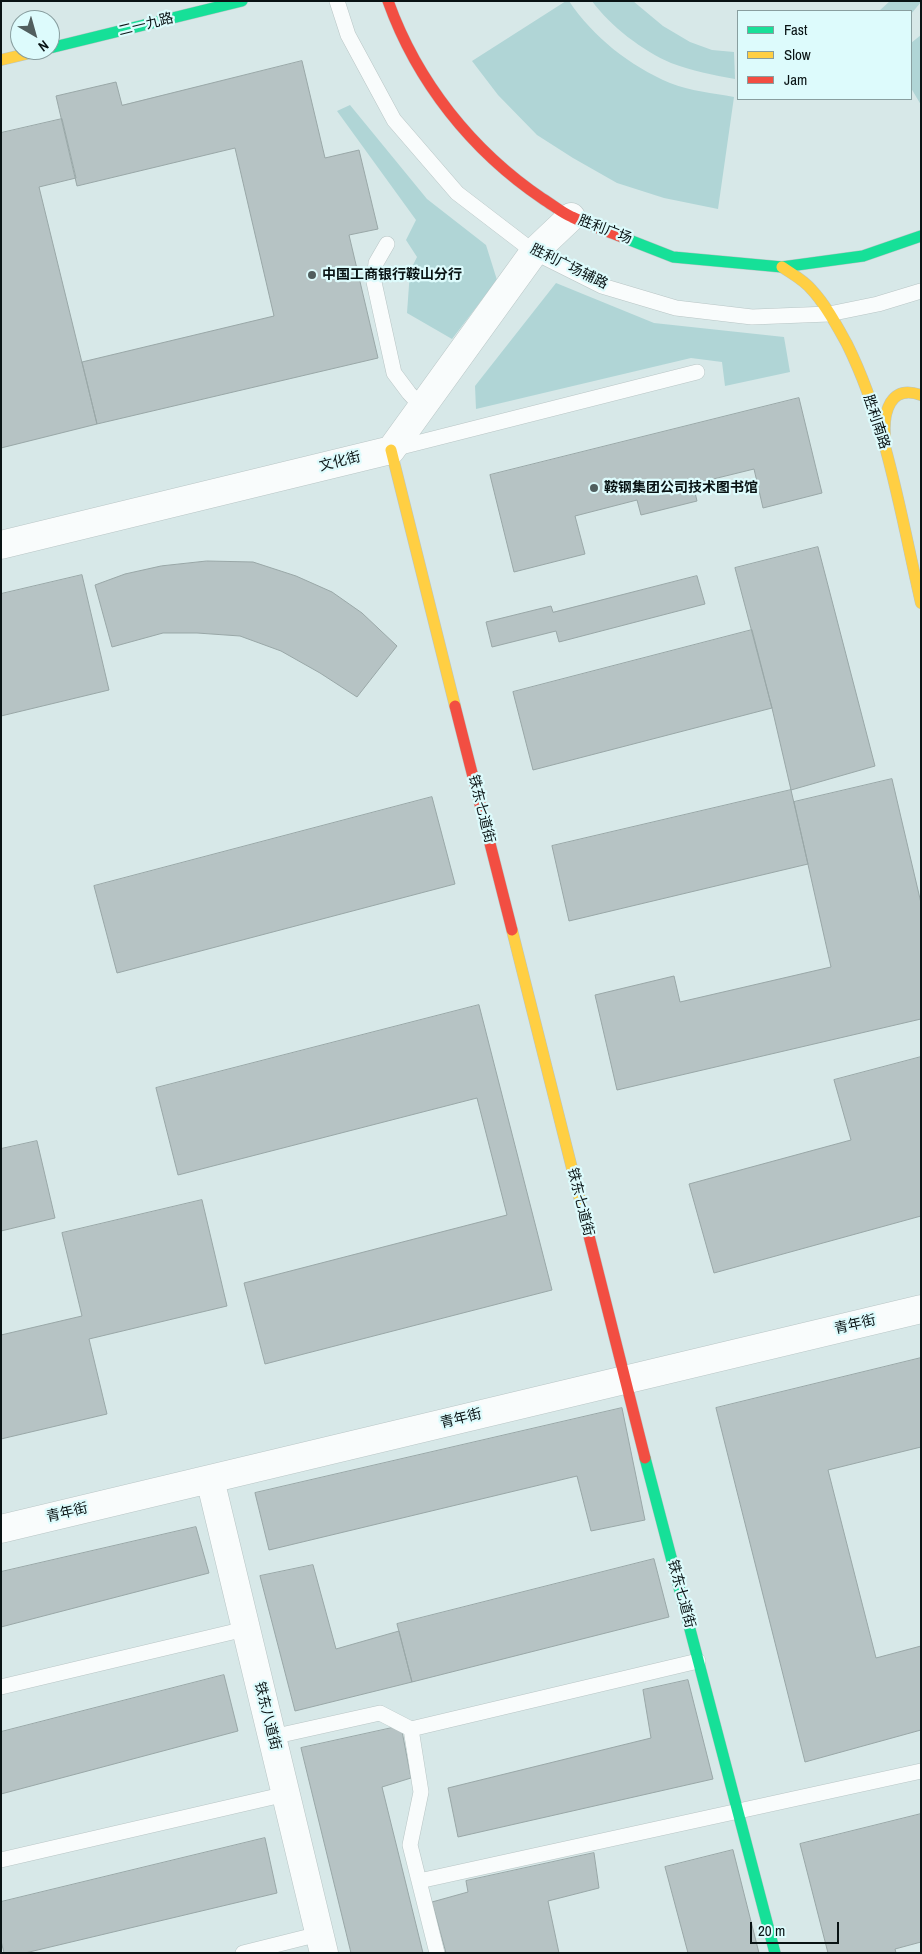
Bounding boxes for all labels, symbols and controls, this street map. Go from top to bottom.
north arrow [10,10,60,60]
street label: 二一九路 [117,10,175,40]
legend [737,10,912,100]
text: Fast [784,19,807,40]
text: N [35,36,52,56]
text: Slow [784,44,811,65]
text: Jam [784,69,807,90]
street label: 胜利广场 [576,212,634,248]
street label: 胜利广场辅路 [528,241,610,293]
place label: 中国工商银行鞍山分行 [322,267,462,283]
marker: 中国工商银行鞍山分行 [306,269,318,281]
street label: 胜利南路 [859,393,893,451]
street label: 文化街 [318,449,362,475]
place label: 鞍钢集团公司技术图书馆 [604,480,758,496]
marker: 鞍钢集团公司技术图书馆 [588,482,600,494]
street label: 铁东七道街 [464,773,498,845]
street label: 铁东七道街 [563,1166,597,1238]
street label: 青年街 [833,1312,877,1338]
street label: 青年街 [439,1406,483,1432]
street label: 青年街 [45,1500,89,1526]
street label: 铁东七道街 [664,1558,698,1630]
street label: 铁东八道街 [250,1680,284,1752]
scale bar [752,1912,841,1944]
text: 20 m [758,1920,785,1941]

